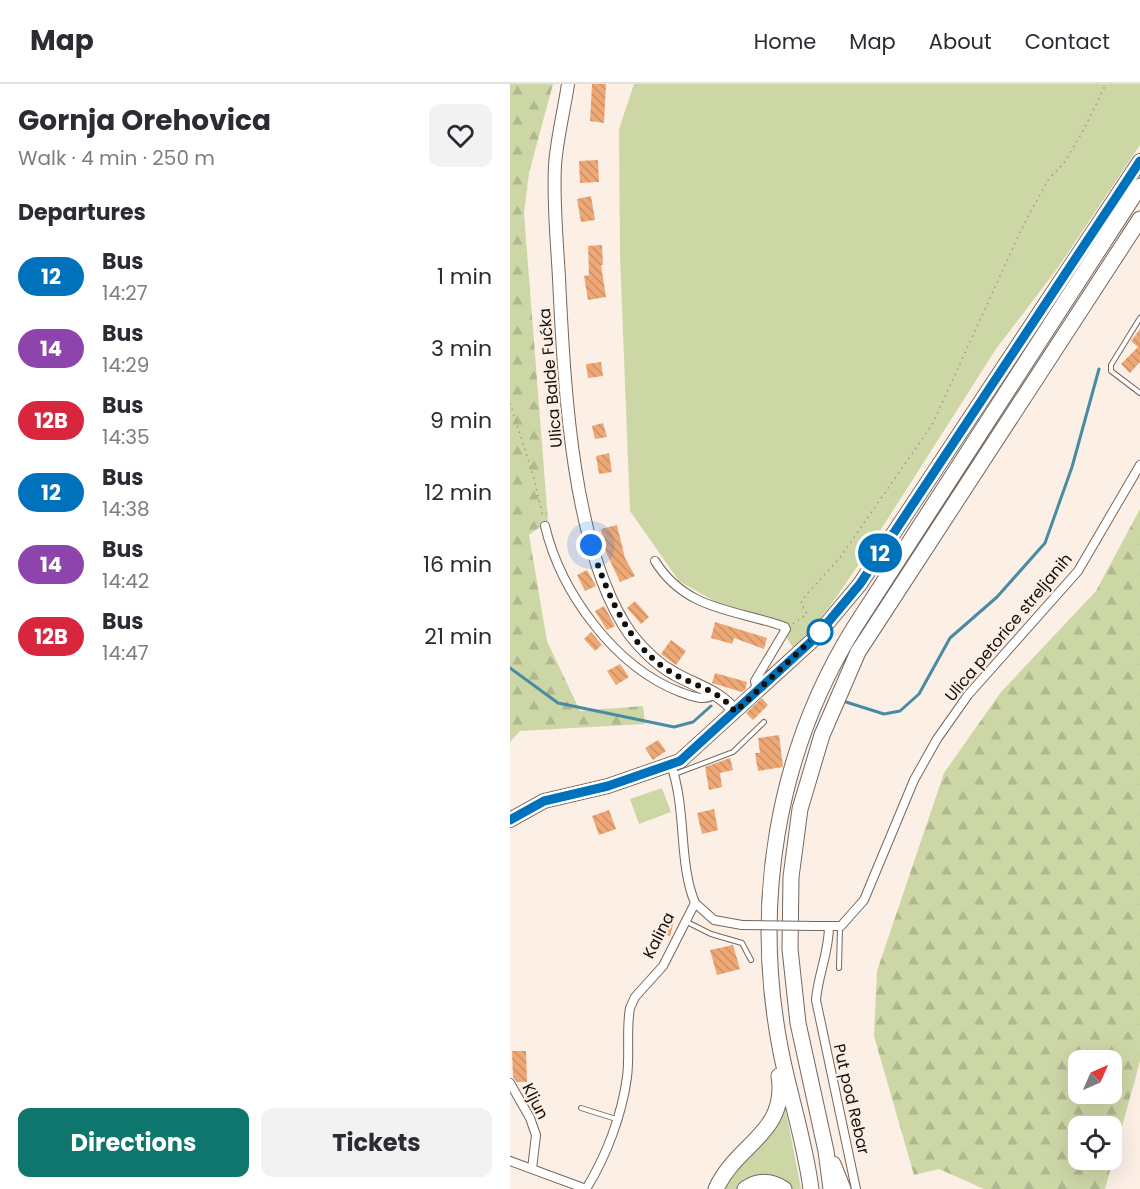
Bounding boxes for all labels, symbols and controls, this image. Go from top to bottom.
text: Map [30,21,94,60]
text: Home [754,27,816,56]
text: Map [849,27,896,56]
text: About [929,27,992,56]
text: Contact [1025,27,1110,56]
text: Gornja Orehovica [18,101,271,140]
button: heart [429,104,492,167]
text: Walk · 4 min · 250 m [18,144,215,172]
text: Departures [18,197,146,228]
text: Bus [102,246,144,277]
text: 1 min [437,261,492,292]
text: 12 [41,262,61,291]
text: 14:27 [102,279,148,307]
street label: Ulica Balde Fućka [533,307,568,449]
text: Bus [102,318,144,349]
text: 3 min [431,333,492,364]
text: 14 [40,334,62,363]
text: 14:29 [102,351,149,379]
text: Bus [102,390,144,421]
text: 9 min [430,405,492,436]
text: 12B [34,406,68,435]
text: 14:35 [102,423,150,451]
text: Bus [102,462,144,493]
text: 12 min [424,477,492,508]
text: 12 [41,478,61,507]
text: 14:38 [102,495,150,523]
your location [576,530,606,560]
text: Bus [102,534,144,565]
line badge: 12 [853,534,907,572]
text: 12 [870,539,890,568]
street label: Ulica petorice streljanih [939,548,1077,706]
text: 16 min [423,549,492,580]
text: 14 [40,550,62,579]
text: 14:42 [102,567,149,595]
text: Bus [102,606,144,637]
unlabelled marker [807,619,833,645]
text: 21 min [424,621,492,652]
text: 12B [34,622,68,651]
text: 14:47 [102,639,149,667]
street label: Kalina [637,908,680,962]
street label: Put pod Rebar [828,1041,875,1157]
north arrow [1068,1050,1122,1104]
map controls [1068,1050,1122,1170]
street label: Kljun [517,1079,554,1123]
button: Directions [18,1108,249,1177]
button: Tickets [261,1108,492,1177]
button: locate [1068,1116,1122,1170]

